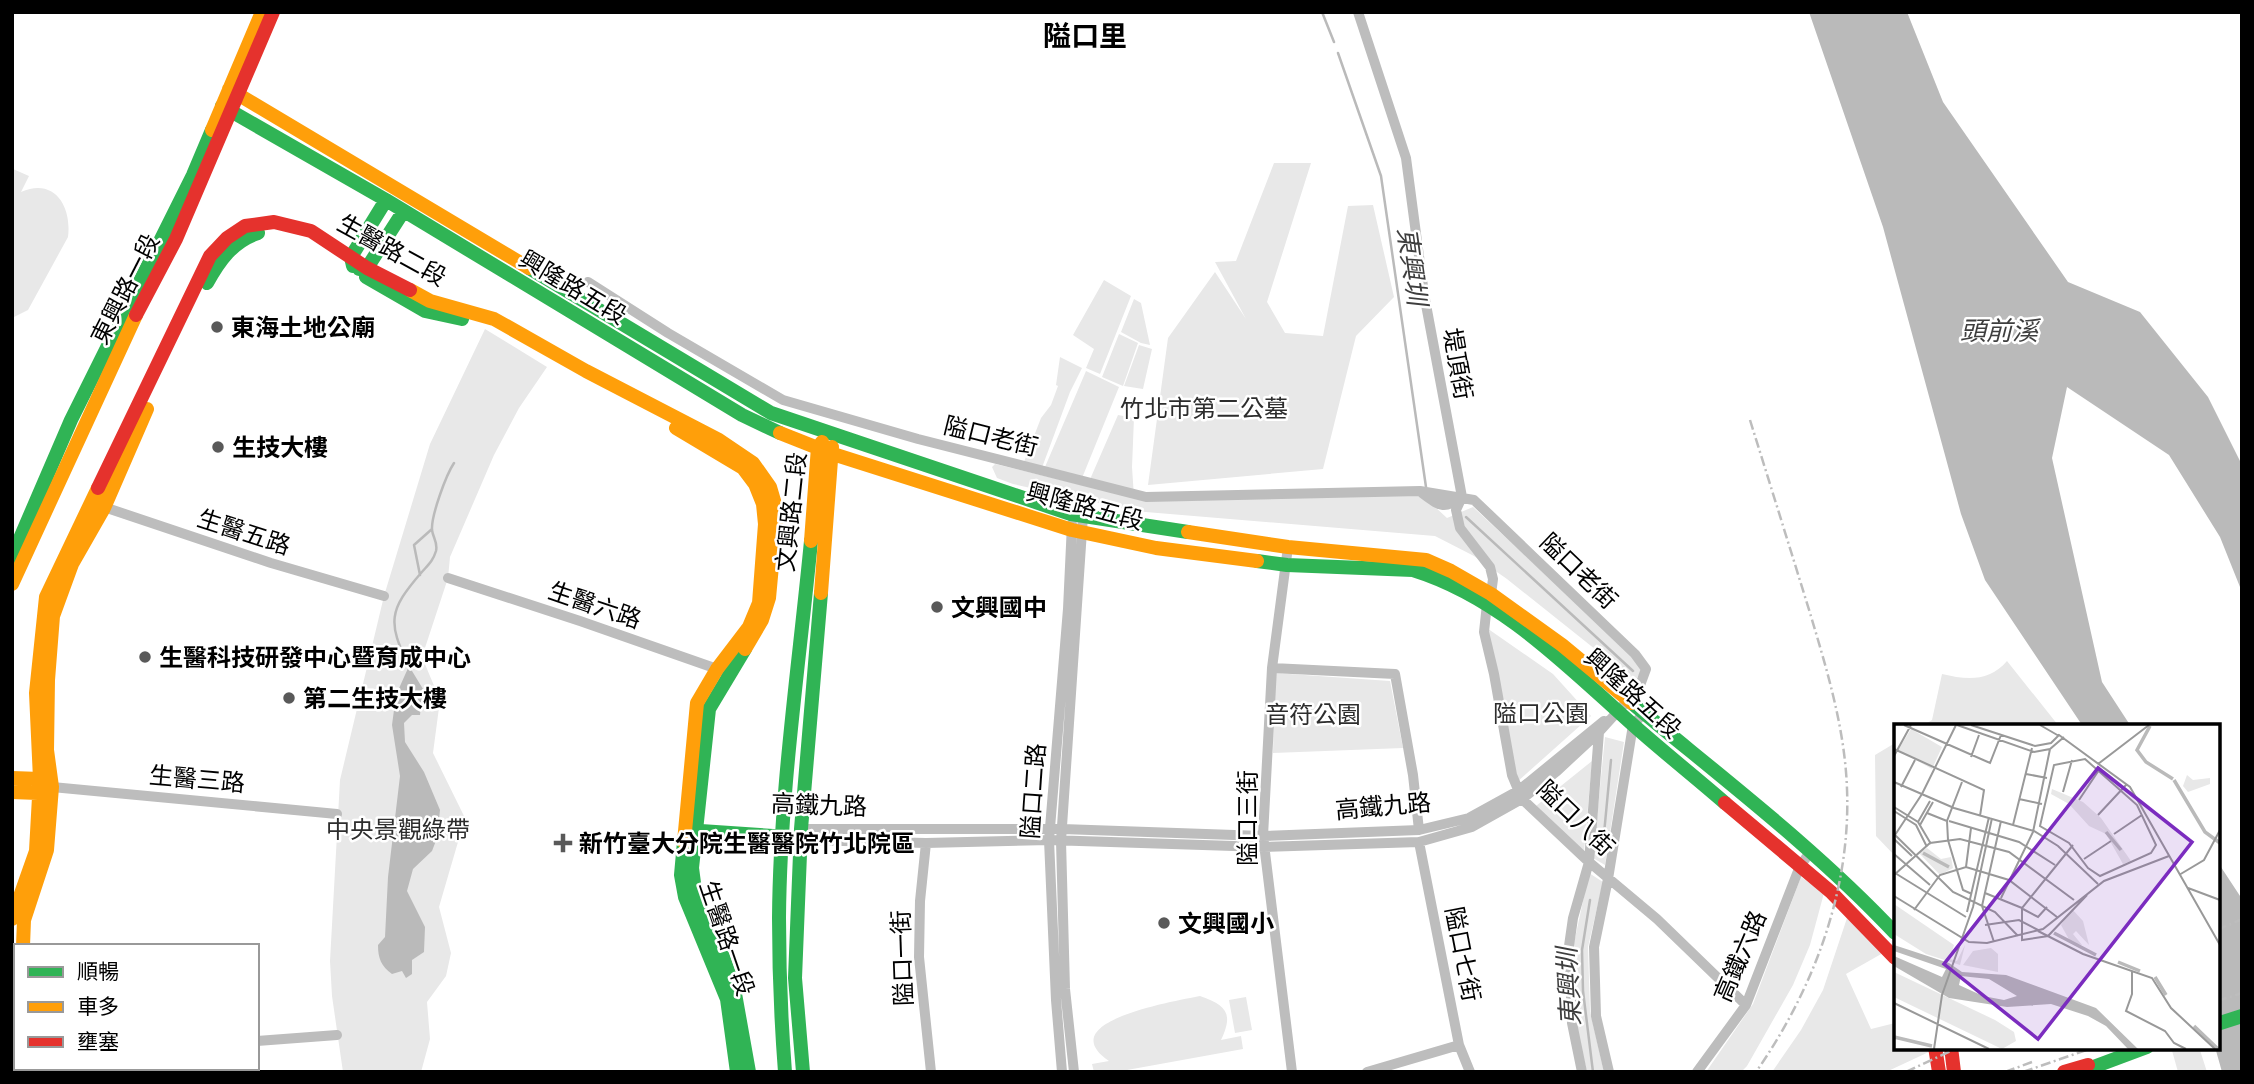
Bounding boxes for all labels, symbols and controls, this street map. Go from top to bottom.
district label: 隘口里 [1043,16,1127,57]
street label: 生醫路二段 [331,206,453,294]
water label: 東興圳 [1388,225,1437,311]
street label: 東興路一段 [82,228,168,350]
street label: 興隆路五段 [513,241,633,333]
place label: 東海土地公廟 [231,310,375,345]
water label: 頭前溪 [1960,312,2042,350]
marker: 東海土地公廟 [209,319,225,335]
street label: 堤頂街 [1435,326,1481,402]
park label: 竹北市第二公墓 [1120,391,1288,426]
street label: 隘口老街 [940,407,1042,465]
place label: 生技大樓 [232,430,328,465]
marker: 生技大樓 [210,439,226,455]
street label: 文興路二段 [767,450,815,574]
street label: 興隆路五段 [1023,474,1147,538]
street label: 生醫五路 [193,501,295,563]
street label: 隘口老街 [1532,525,1626,617]
street label: 生醫六路 [544,573,646,637]
place label: 文興國中 [951,590,1047,625]
marker: 文興國中 [929,599,945,615]
place label: 生醫科技研發中心暨育成中心 [159,640,471,675]
street label: 興隆路五段 [1577,640,1689,746]
marker: 生醫科技研發中心暨育成中心 [137,649,153,665]
place label: 第二生技大樓 [303,681,447,716]
marker: 第二生技大樓 [281,690,297,706]
park label: 隘口公園 [1493,696,1589,731]
park label: 音符公園 [1265,697,1361,732]
inset map [1894,724,2219,1049]
street label: 隘口二路 [1012,742,1054,840]
street label: 生醫三路 [148,757,246,801]
street label: 隘口三街 [1230,770,1265,866]
street label: 隘口八街 [1529,772,1623,864]
street label: 高鐵九路 [1334,784,1432,828]
street label: 高鐵九路 [770,786,868,824]
park label: 中央景觀綠帶 [326,812,470,847]
place label: 新竹臺大分院生醫醫院竹北院區 [579,826,915,861]
marker: 新竹臺大分院生醫醫院竹北院區 [553,833,573,853]
street label: 生醫路一段 [691,876,763,1000]
street label: 隘口七街 [1437,904,1489,1004]
street label: 高鐵六路 [1705,905,1775,1007]
place label: 文興國小 [1178,906,1274,941]
street label: 隘口一街 [883,909,921,1007]
marker: 文興國小 [1156,915,1172,931]
water label: 東興圳 [1548,943,1590,1027]
legend [14,944,259,1070]
text: 順暢 [77,957,119,987]
text: 車多 [77,992,119,1022]
text: 壅塞 [77,1027,119,1057]

